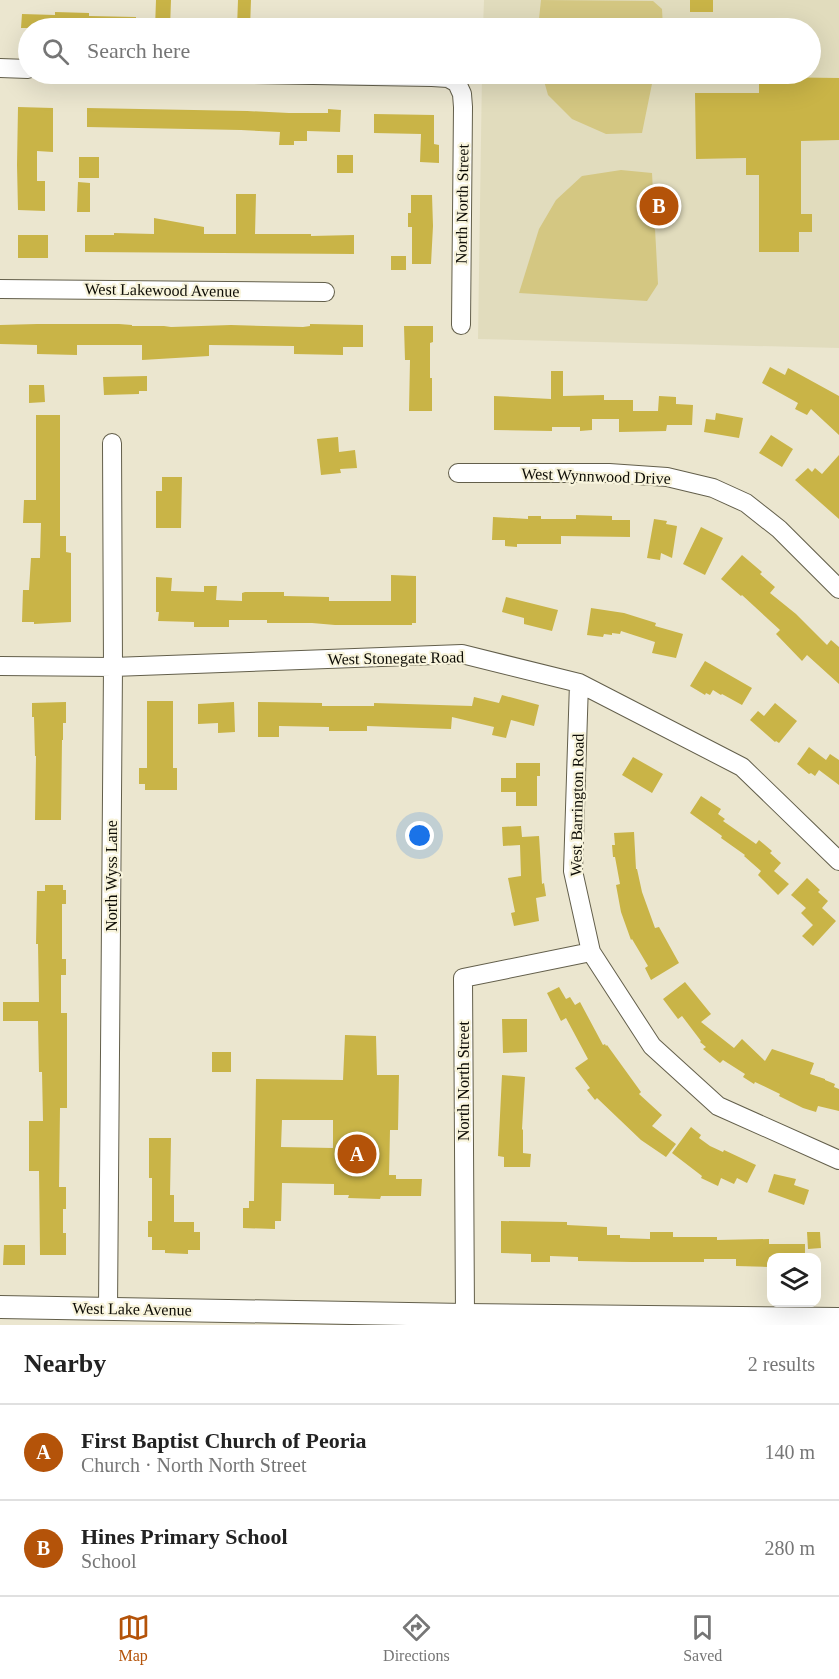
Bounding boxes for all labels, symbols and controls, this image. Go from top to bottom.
search box [18,18,821,84]
icon: search [39,35,72,68]
text: Search here [87,38,190,63]
street label: North North Street [452,143,472,264]
pin: B [640,184,678,228]
street label: West Lakewood Avenue [84,280,240,300]
street label: West Wynnwood Drive [521,465,671,488]
street label: West Stonegate Road [328,648,464,669]
street label: West Barrington Road [567,734,588,876]
street label: North Wyss Lane [103,820,121,932]
your location [405,821,434,850]
street label: North North Street [455,1020,472,1141]
pin: A [338,1132,376,1176]
map controls [767,1253,821,1307]
button: layers [767,1253,821,1307]
street label: West Lake Avenue [72,1299,192,1319]
text: Nearby [24,1349,106,1378]
text: 2 results [748,1353,815,1375]
text: First Baptist Church of Peoria [81,1428,367,1453]
text: A [36,1441,51,1463]
text: 140 m [764,1441,815,1463]
text: Church · North North Street [81,1454,307,1476]
text: Hines Primary School [81,1524,288,1549]
text: B [37,1537,50,1559]
text: 280 m [764,1537,815,1559]
text: School [81,1550,137,1572]
tab: Map [117,1611,150,1665]
tab: Directions [383,1611,450,1665]
tab: Saved [683,1611,722,1665]

